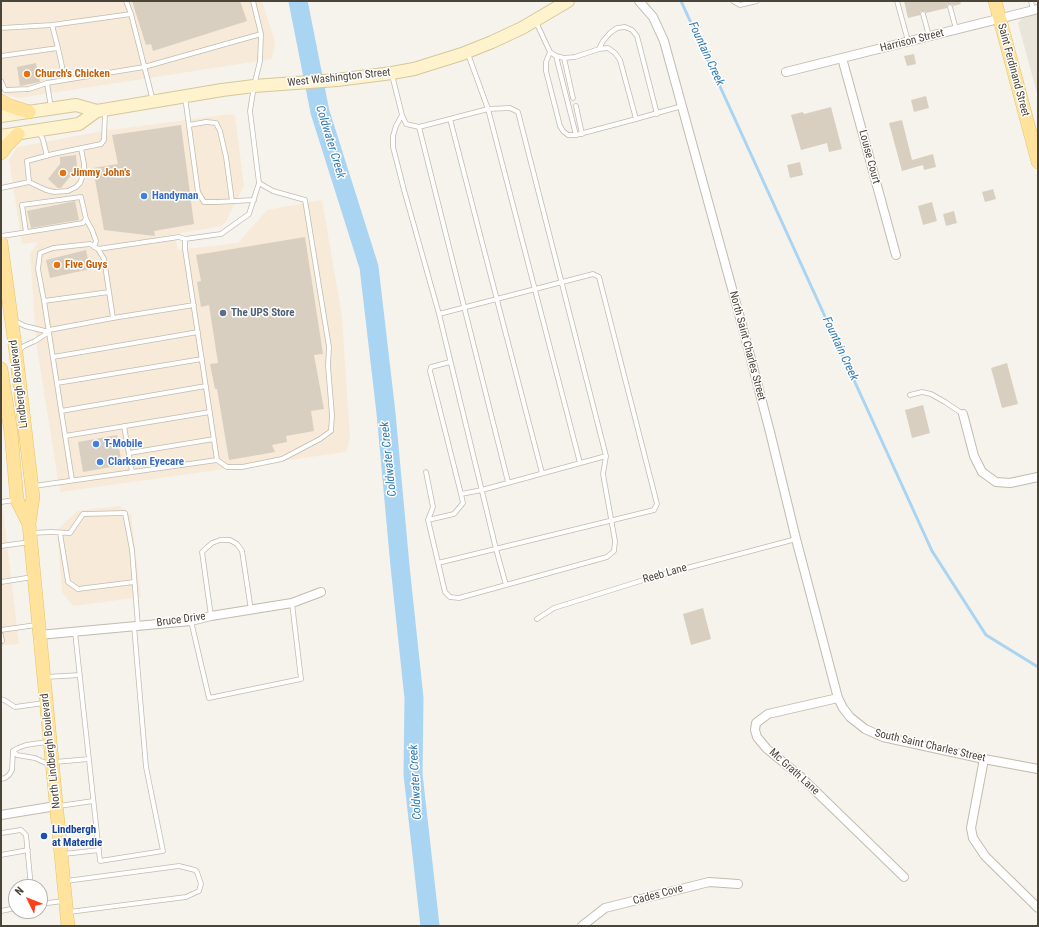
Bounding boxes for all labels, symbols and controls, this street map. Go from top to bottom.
water label: Fountain Creek [685,20,727,88]
street label: Saint Ferdinand Street [994,22,1032,118]
street label: Harrison Street [879,27,945,55]
street label: West Washington Street [287,66,391,90]
place label: Church's Chicken [35,67,110,81]
marker: Church's Chicken [22,69,32,79]
water label: Coldwater Creek [312,104,348,180]
street label: Louise Court [855,129,883,185]
place label: Jimmy John's [71,166,130,180]
marker: Jimmy John's [58,168,68,178]
place label: Handyman [152,189,198,203]
marker: Handyman [139,191,149,201]
place label: Five Guys [65,258,107,272]
marker: Five Guys [52,260,62,270]
street label: North Saint Charles Street [726,290,768,402]
place label: The UPS Store [231,306,295,320]
marker: The UPS Store [218,308,228,318]
water label: Fountain Creek [819,315,861,383]
street label: Lindbergh Boulevard [7,339,31,429]
water label: Coldwater Creek [378,421,400,497]
place label: T-Mobile [104,437,143,451]
marker: T-Mobile [91,439,101,449]
place label: Clarkson Eyecare [108,455,184,469]
marker: Clarkson Eyecare [95,457,105,467]
street label: Reeb Lane [642,561,688,587]
street label: Bruce Drive [156,610,206,630]
street label: North Lindbergh Boulevard [38,693,64,809]
street label: South Saint Charles Street [873,727,987,765]
water label: Coldwater Creek [407,744,425,820]
street label: Mc Grath Lane [766,746,822,798]
place label: Lindbergh at Materdie [52,823,102,849]
marker: Lindbergh at Materdie [39,831,49,841]
north arrow [8,879,48,919]
street label: Cades Cove [632,882,684,908]
text: N [13,884,27,898]

